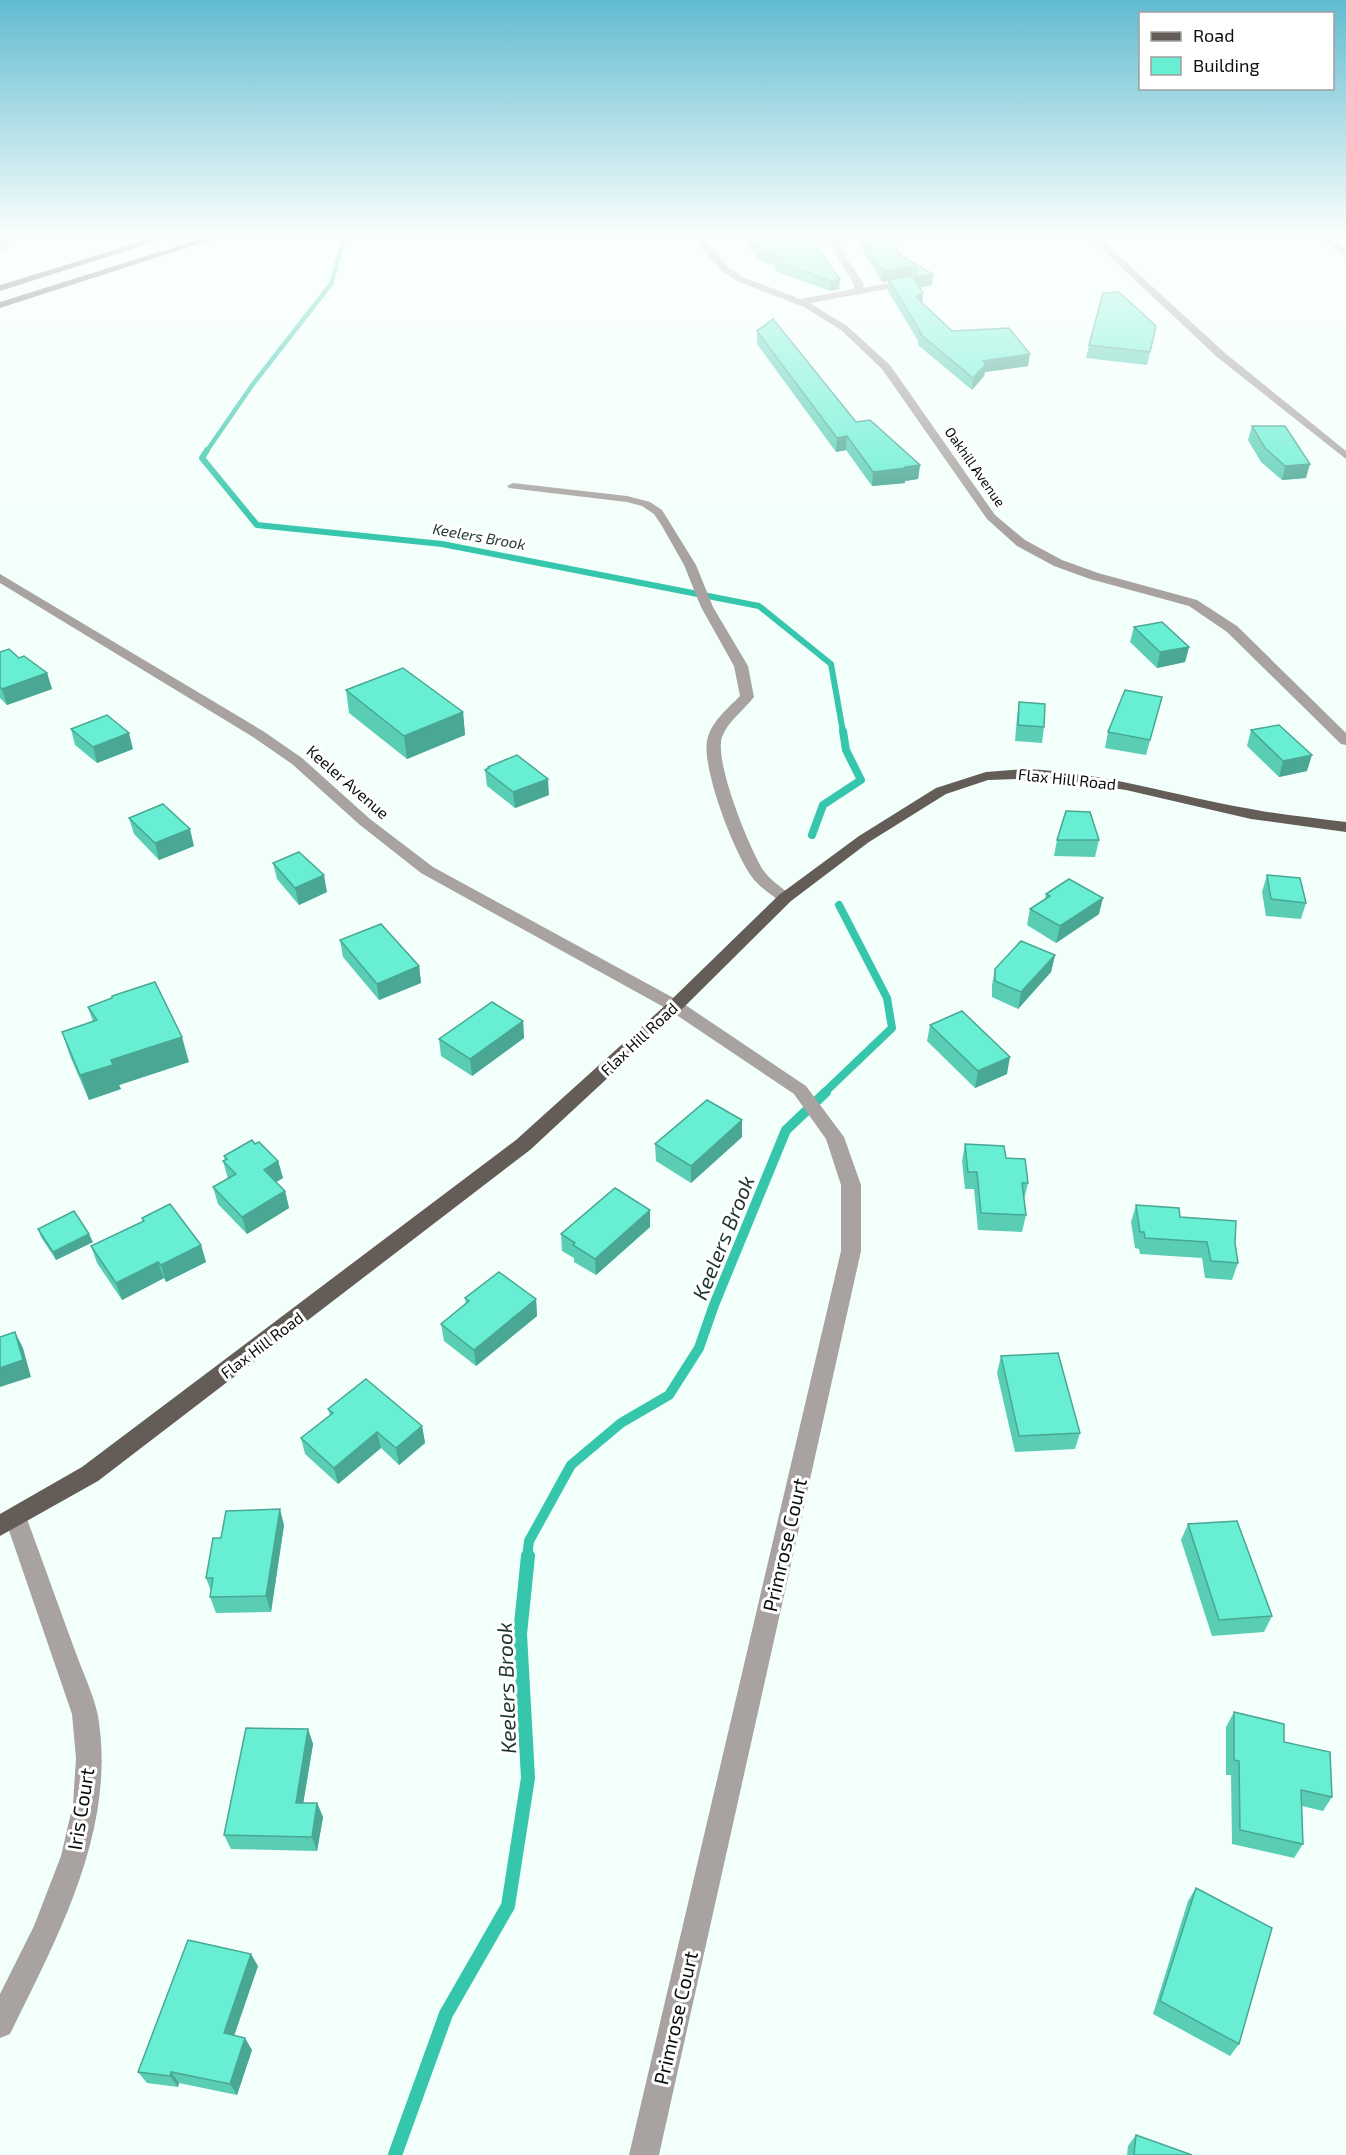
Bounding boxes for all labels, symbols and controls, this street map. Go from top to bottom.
legend [1139,12,1334,90]
text: Road [1193,24,1234,46]
text: Building [1193,54,1260,76]
street label: Oakhill Avenue [942,424,1009,510]
water label: Keelers Brook [431,519,527,553]
street label: Keeler Avenue [303,741,393,822]
street label: Flax Hill Road [1017,764,1117,793]
street label: Flax Hill Road [596,998,681,1079]
water label: Keelers Brook [686,1172,759,1303]
street label: Flax Hill Road [217,1307,307,1382]
street label: Primrose Court [757,1475,811,1614]
water label: Keelers Brook [491,1622,520,1754]
street label: Iris Court [62,1766,98,1852]
street label: Primrose Court [648,1948,702,2087]

